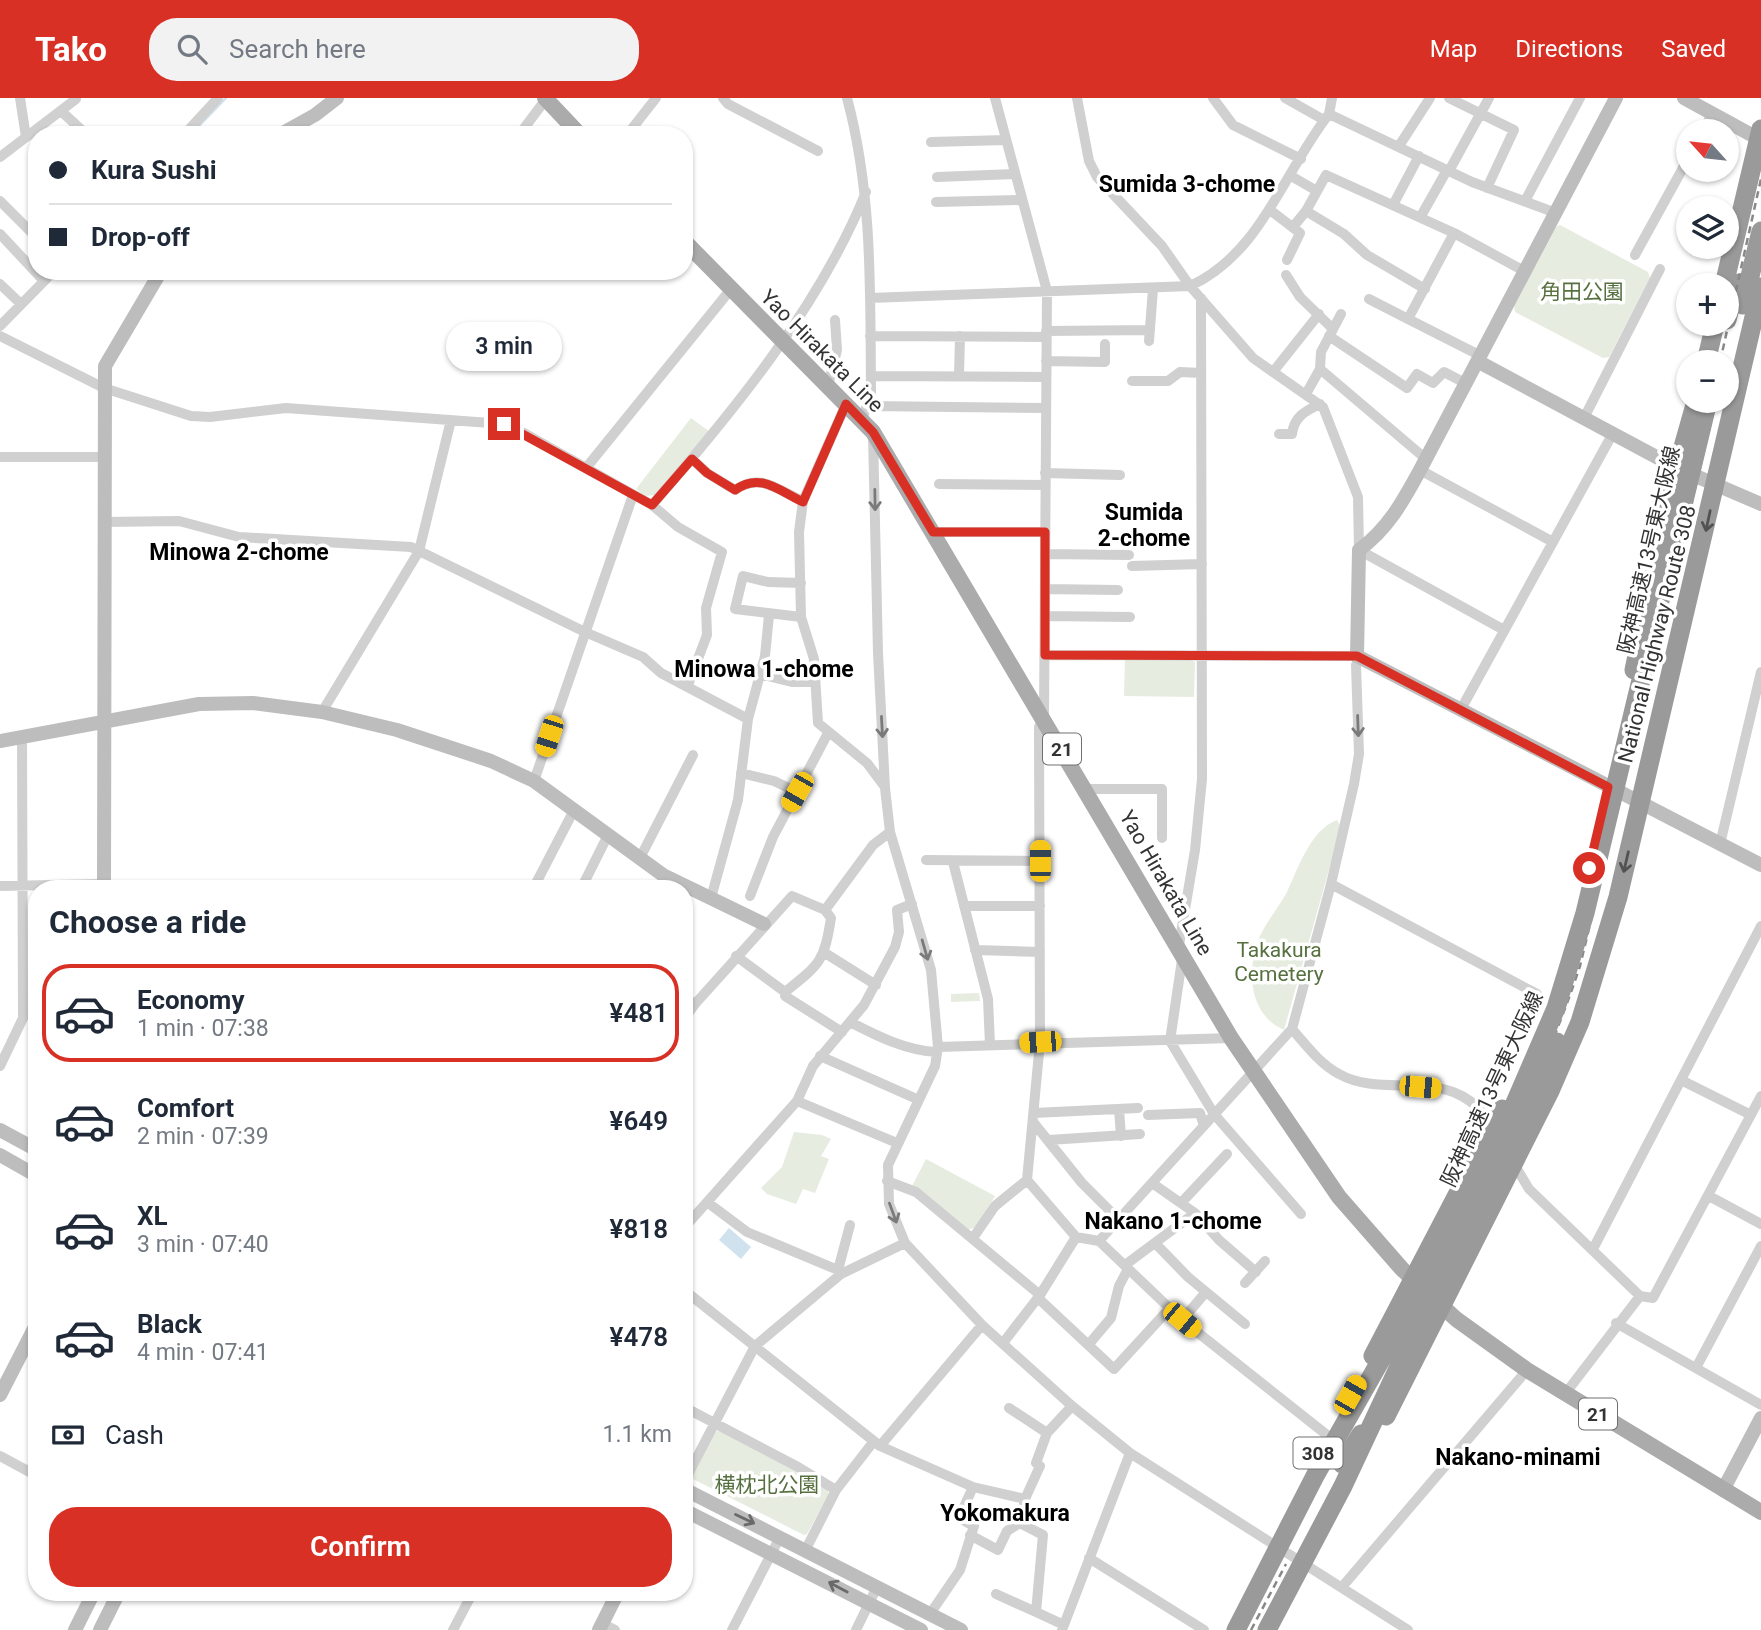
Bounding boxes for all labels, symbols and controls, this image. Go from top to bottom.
search box [149,18,639,81]
text: Tako [35,30,107,69]
icon: search [173,30,211,68]
text: Search here [229,34,366,64]
text: Map [1430,35,1477,63]
text: Directions [1515,35,1623,63]
text: Saved [1661,35,1726,63]
north arrow [1676,119,1740,182]
map controls [1676,119,1739,413]
text: Kura Sushi [91,155,217,185]
district label: Sumida 3-chome [1099,171,1275,198]
button: layers [1676,196,1739,259]
text: Drop-off [91,222,190,252]
button: + [1676,273,1739,336]
park label: 角田公園 [1540,280,1624,304]
street label: Yao Hirakata Line [756,285,888,417]
callout: 3 min [446,322,562,372]
text: 3 min [475,333,533,360]
button: − [1676,350,1739,413]
route end [488,408,520,440]
street label: 阪神高速13号東大阪線 [1613,444,1685,656]
one-way arrow [868,488,882,511]
district label: Sumida 2-chome [1098,499,1190,552]
street label: National Highway Route 308 [1613,503,1701,765]
one-way arrow [1701,509,1715,532]
district label: Minowa 2-chome [149,539,329,566]
district label: Minowa 1-chome [674,656,854,683]
car [533,713,566,759]
one-way arrow [1351,714,1364,737]
one-way arrow [876,716,889,738]
road number: 21 [1043,734,1081,764]
car [778,769,817,815]
street label: Yao Hirakata Line [1115,806,1217,960]
car [1030,840,1051,882]
one-way arrow [1619,850,1633,873]
route start [1573,852,1605,884]
text: Choose a ride [49,903,246,941]
one-way arrow [919,938,932,960]
park label: Takakura Cemetery [1234,938,1324,986]
icon: car [53,982,116,1045]
text: Economy [137,985,244,1015]
street label: 阪神高速13号東大阪線 [1436,988,1548,1190]
text: ¥481 [610,998,668,1028]
text: 1 min · 07:38 [137,1015,269,1042]
car [1019,1030,1062,1054]
car [1399,1075,1442,1099]
icon: car [53,1090,116,1153]
text: Comfort [137,1093,234,1123]
text: ¥649 [610,1106,668,1136]
text: 2 min · 07:39 [137,1123,269,1150]
icon: car [53,1198,116,1261]
text: XL [137,1201,168,1231]
one-way arrow [888,1202,901,1224]
district label: Nakano 1-chome [1084,1208,1262,1235]
text: ¥818 [610,1214,668,1244]
text: 3 min · 07:40 [137,1231,269,1258]
car [1160,1298,1205,1342]
icon: car [53,1306,116,1369]
text: Black [137,1309,202,1339]
text: ¥478 [610,1322,668,1352]
text: 4 min · 07:41 [137,1339,269,1366]
car [1331,1372,1370,1418]
road number: 21 [1579,1398,1617,1430]
icon: cash [49,1416,87,1454]
text: Cash [105,1420,164,1450]
text: 1.1 km [603,1421,672,1448]
road number: 308 [1294,1438,1342,1469]
district label: Nakano-minami [1435,1444,1601,1471]
park label: 横枕北公園 [715,1473,820,1497]
district label: Yokomakura [940,1500,1070,1527]
button: Confirm [49,1507,672,1587]
one-way arrow [734,1513,755,1527]
one-way arrow [828,1580,849,1594]

